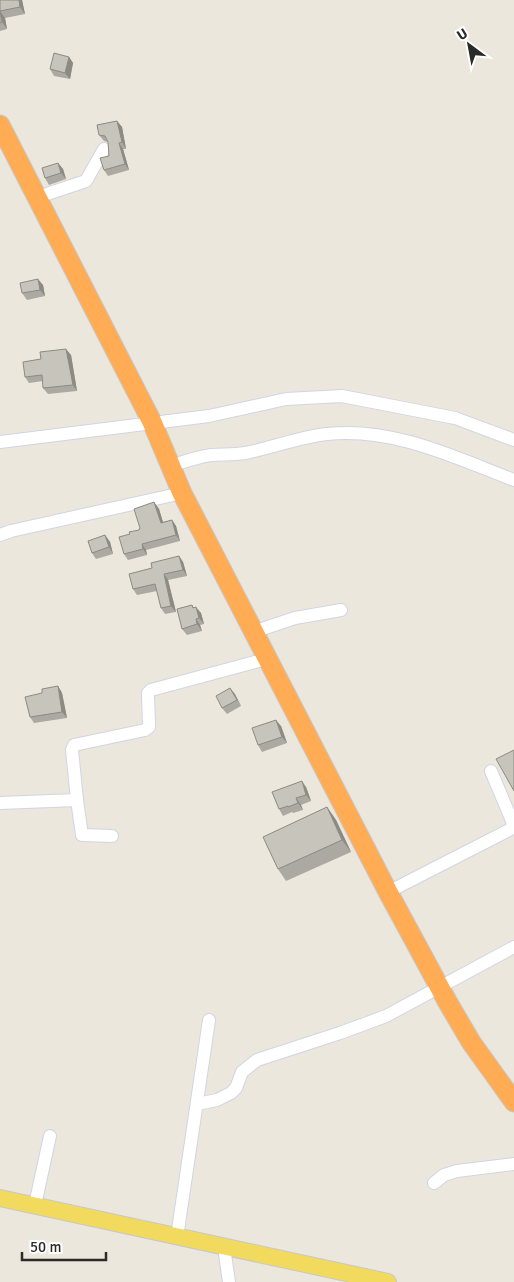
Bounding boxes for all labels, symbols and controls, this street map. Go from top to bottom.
north arrow [444,20,494,70]
text: U [454,25,471,44]
scale bar [22,1230,106,1262]
text: 50 m [30,1238,61,1256]

